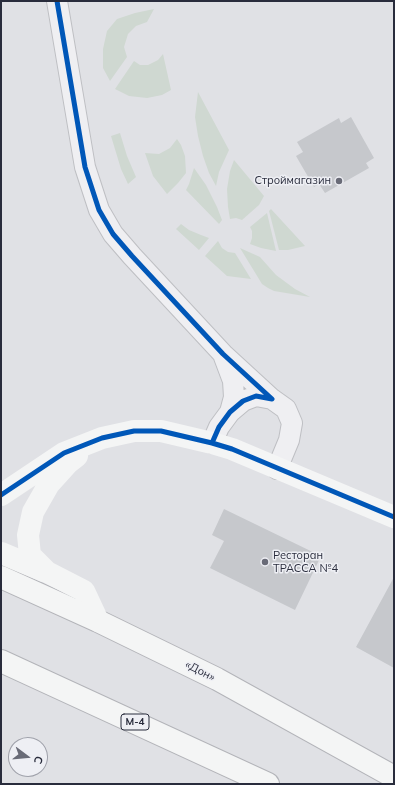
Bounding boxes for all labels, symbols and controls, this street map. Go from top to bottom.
place label: Строймагазин [254,174,331,188]
marker: Строймагазин [334,176,344,186]
place label: Ресторан ТРАССА №4 [273,549,338,575]
marker: Ресторан ТРАССА №4 [260,557,270,567]
street label: «Дон» [183,658,217,684]
road number: М-4 [121,714,149,730]
north arrow [8,737,48,777]
text: С [31,754,46,766]

